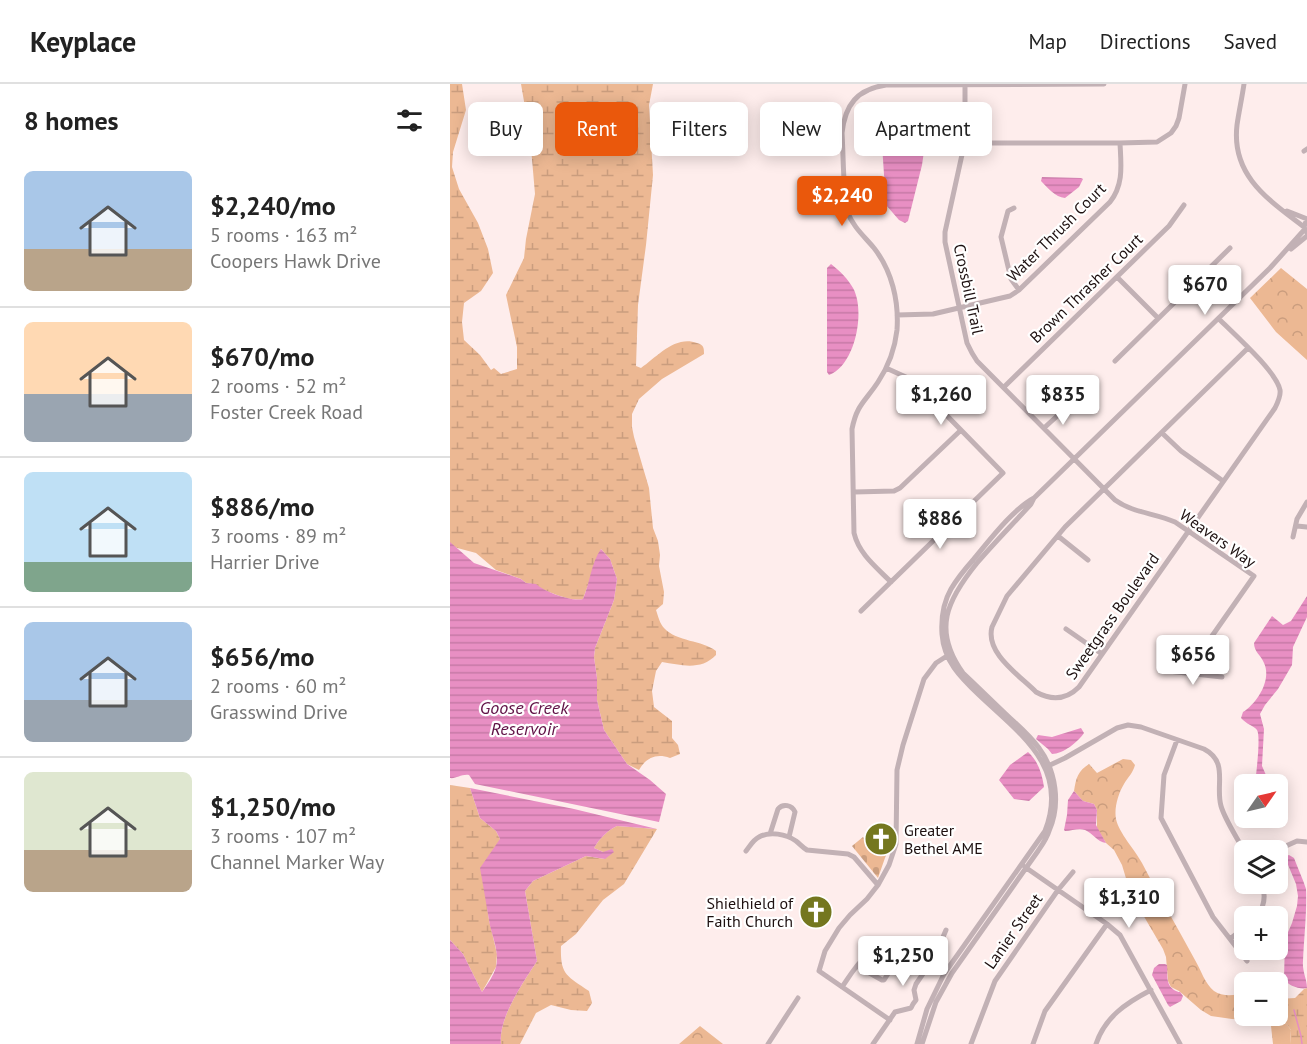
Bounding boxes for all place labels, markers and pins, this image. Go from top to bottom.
pin: $2,240 [793,176,891,227]
pin: $670 [1169,265,1241,316]
pin: $1,260 [892,375,990,426]
pin: $835 [1027,375,1099,426]
pin: $886 [904,499,976,550]
pin: $656 [1157,635,1229,686]
place label: Greater Bethel AME [904,820,983,858]
church icon: Greater Bethel AME [863,821,899,857]
pin: $1,310 [1080,878,1178,929]
place label: Shielhield of Faith Church [706,893,794,931]
church icon: Shielhield of Faith Church [798,894,834,930]
pin: $1,250 [854,936,952,987]

